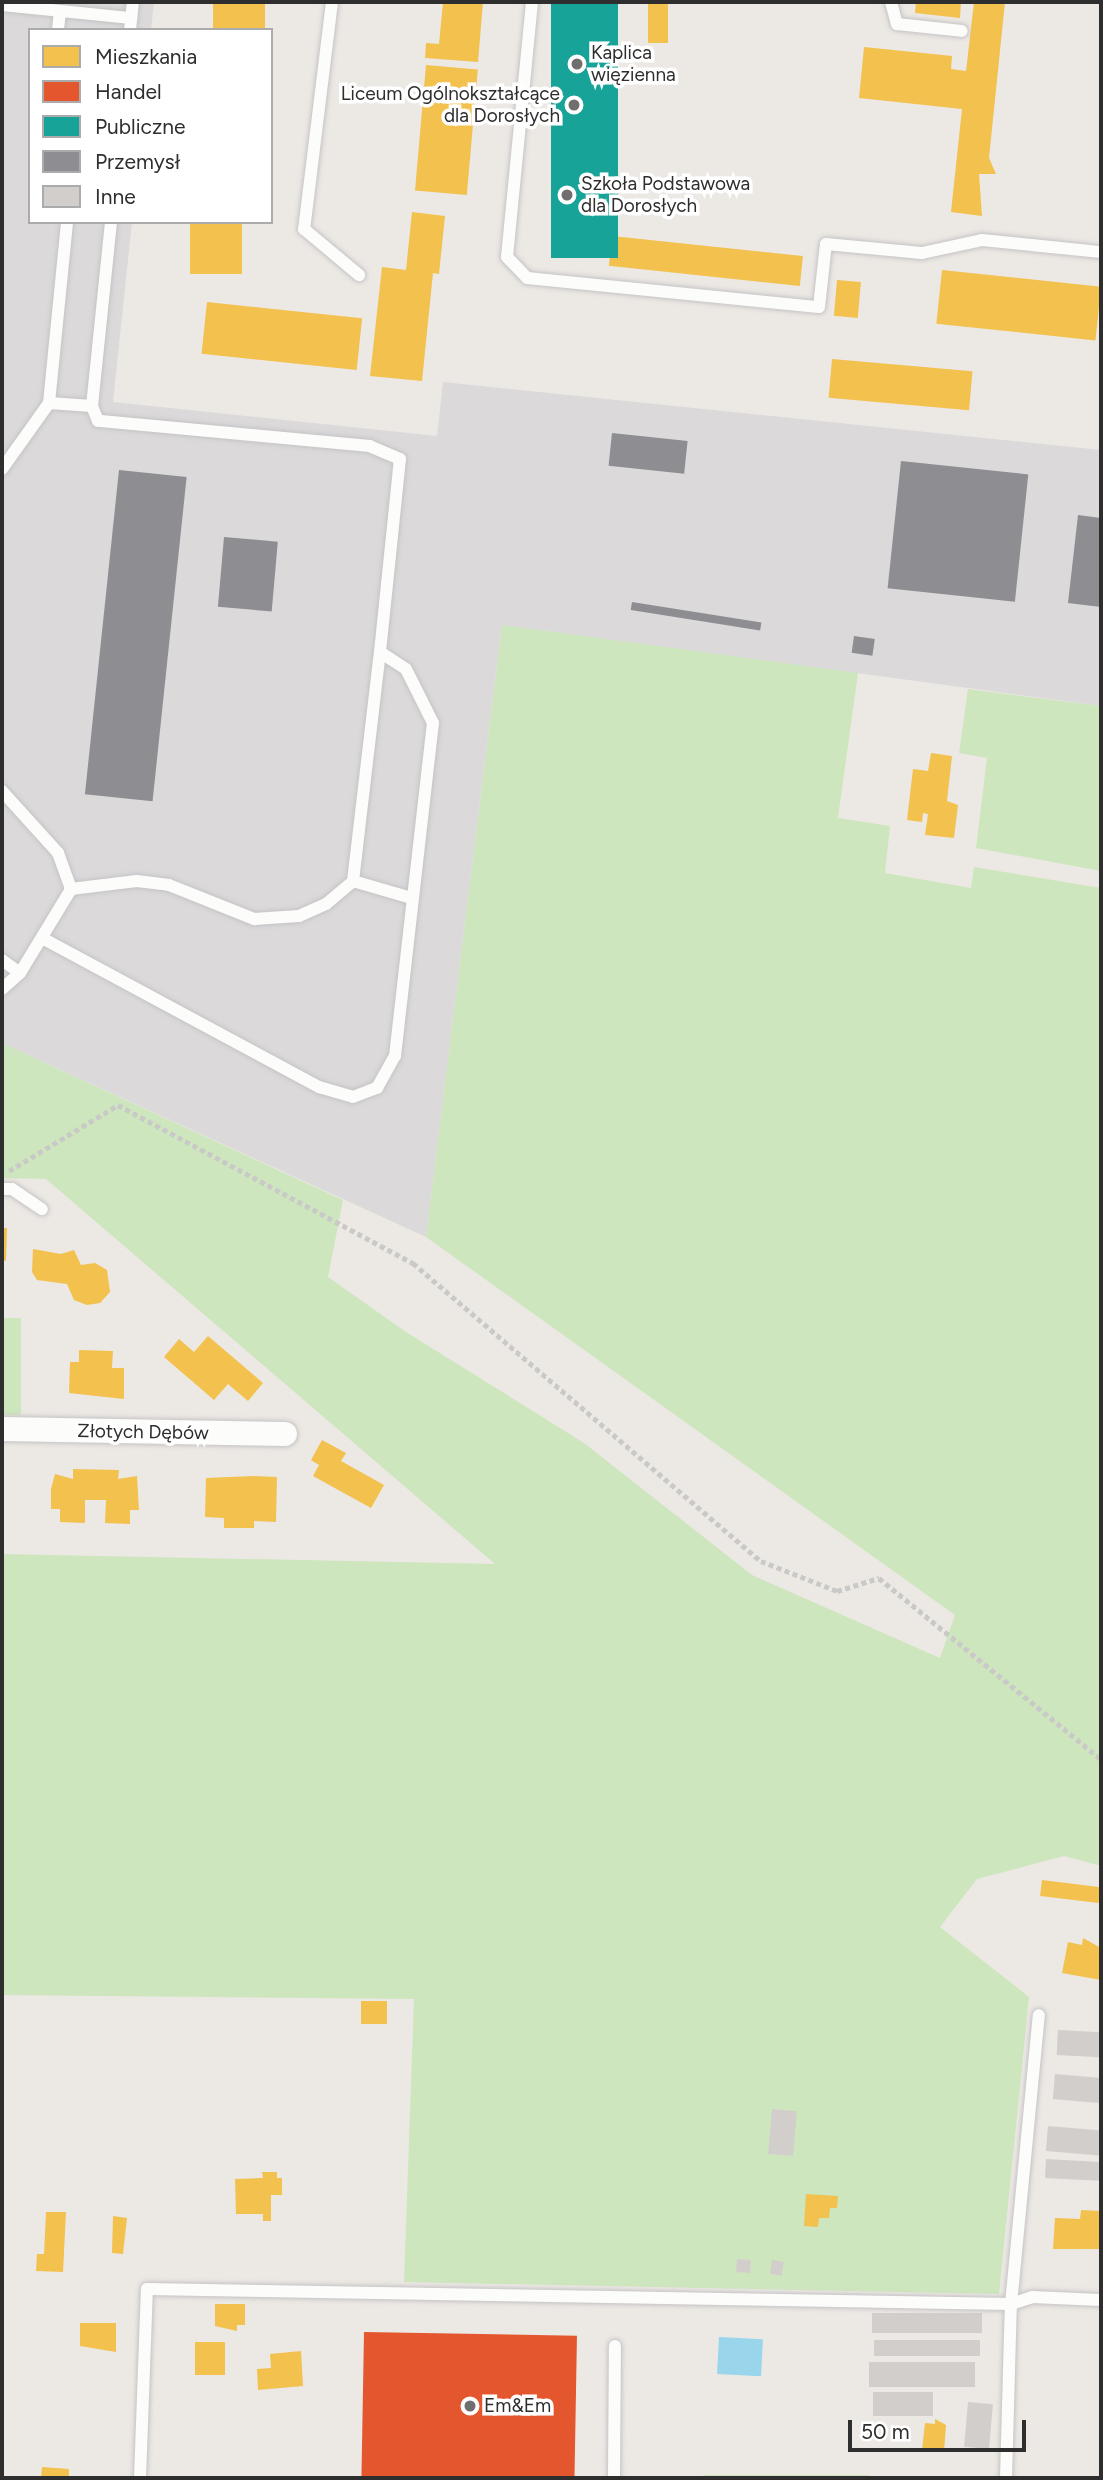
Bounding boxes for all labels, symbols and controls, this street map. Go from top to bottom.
legend [28,28,273,224]
place label: Kaplica więzienna [591,42,676,86]
text: Mieszkania [95,44,197,69]
marker: Kaplica więzienna [569,56,585,72]
text: Handel [95,79,162,104]
place label: Liceum Ogólnokształcące dla Dorosłych [341,83,560,127]
marker: Liceum Ogólnokształcące dla Dorosłych [566,97,582,113]
text: Publiczne [95,114,185,139]
text: Przemysł [95,149,180,174]
place label: Szkoła Podstawowa dla Dorosłych [581,173,750,217]
text: Inne [95,184,136,209]
marker: Szkoła Podstawowa dla Dorosłych [559,187,575,203]
street label: Złotych Dębów [77,1419,209,1445]
place label: Em&Em [484,2395,551,2417]
marker: Em&Em [462,2398,478,2414]
scale bar [851,2406,1030,2450]
text: 50 m [861,2419,910,2444]

